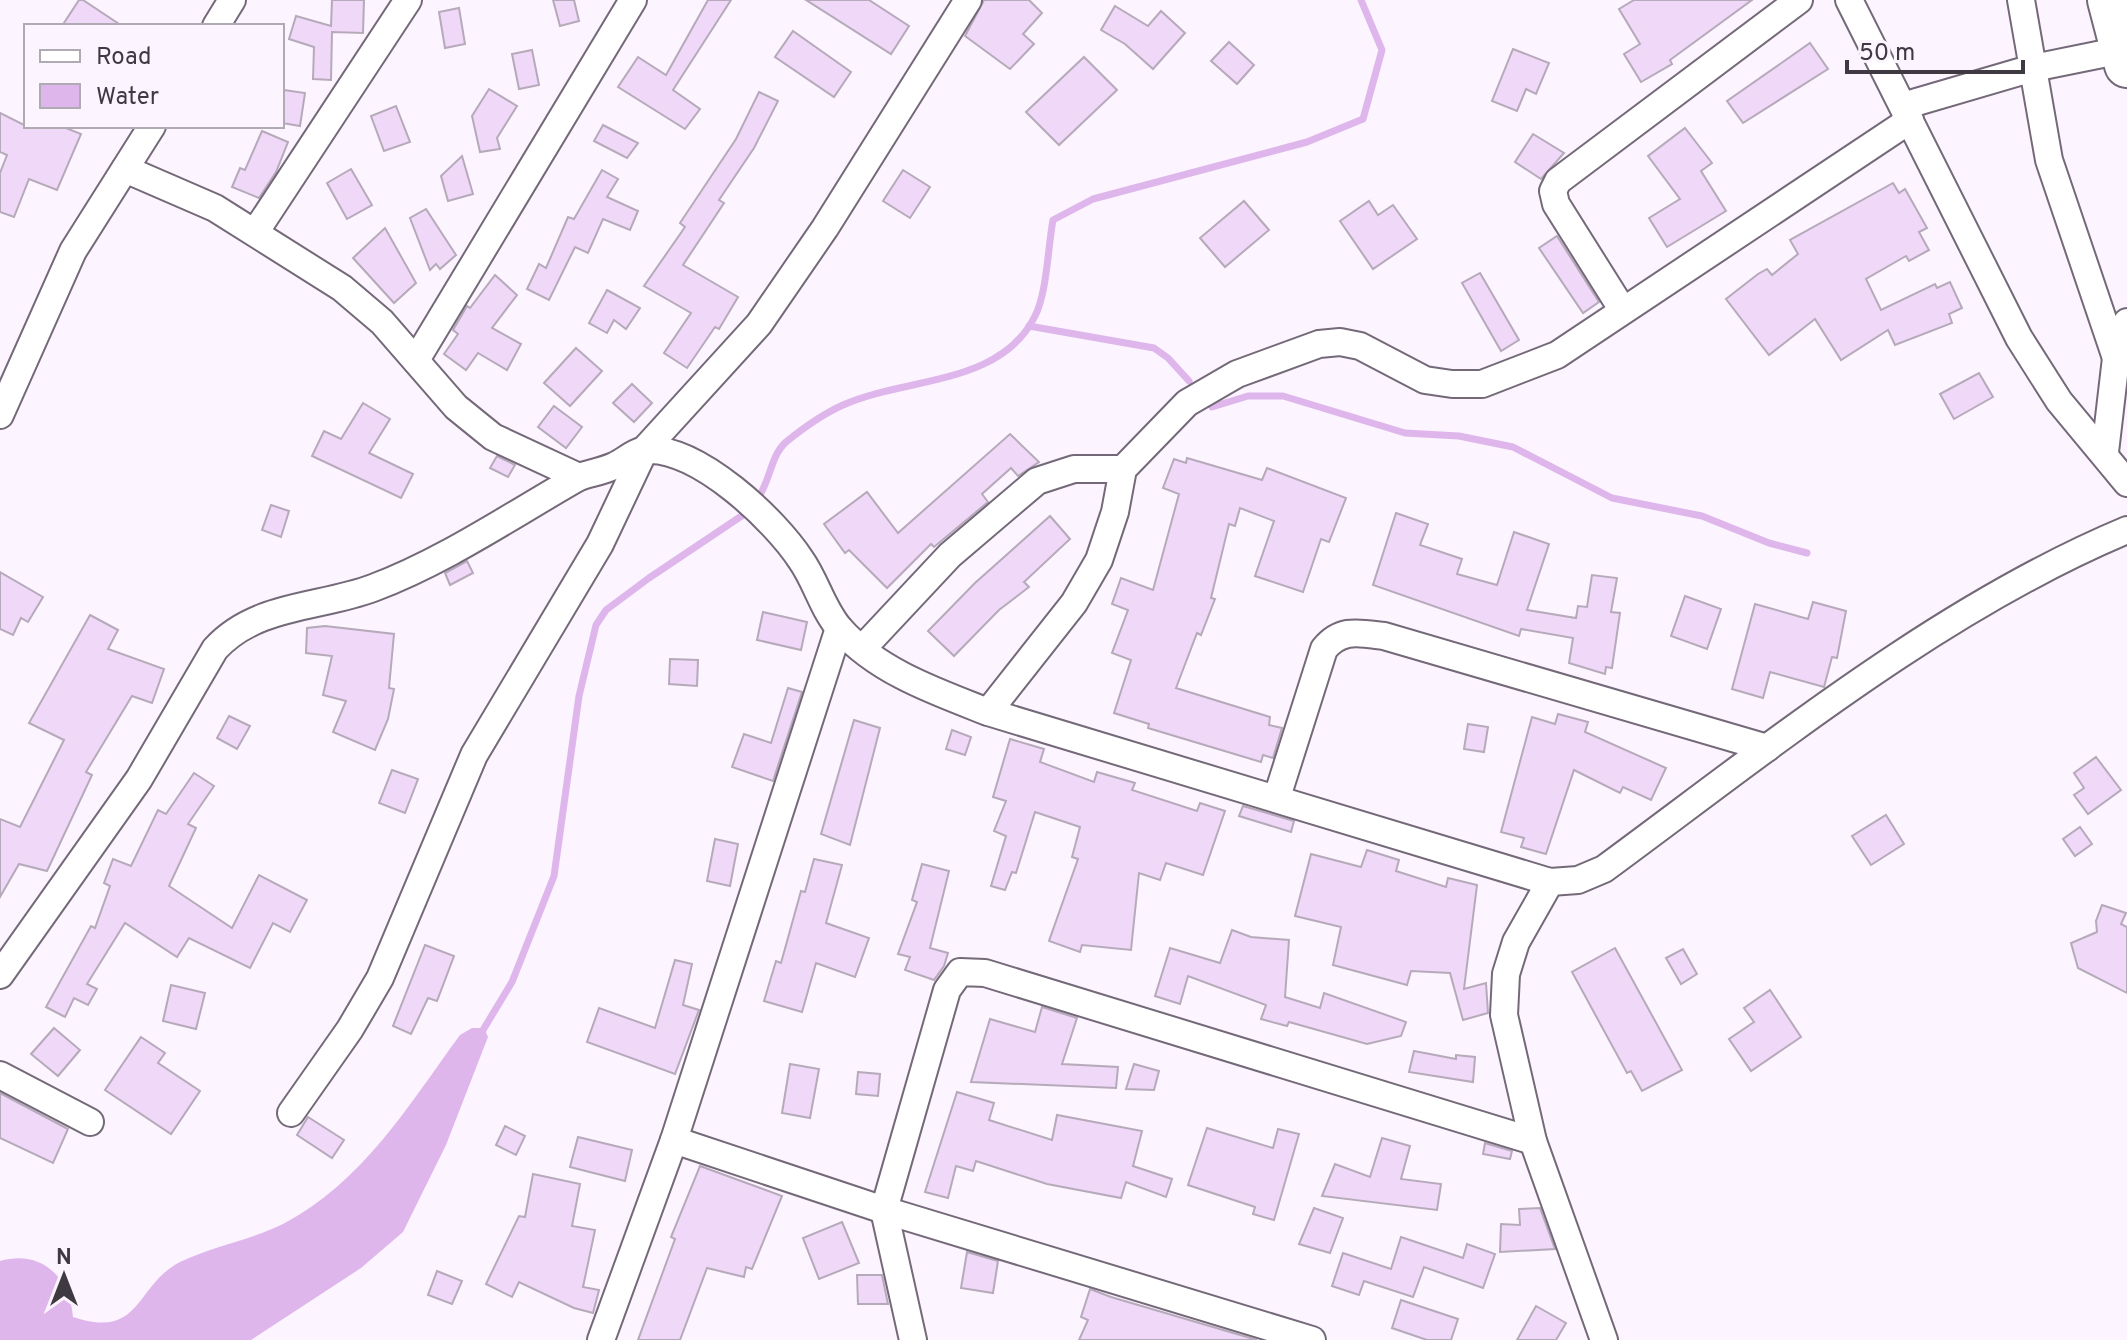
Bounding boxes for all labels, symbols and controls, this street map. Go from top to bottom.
legend [24,24,284,128]
scale bar [1847,24,2023,74]
text: 50 m [1859,39,1915,69]
text: Road [96,43,152,73]
text: Water [96,83,159,113]
north arrow [24,1236,104,1316]
text: N [56,1245,72,1272]

